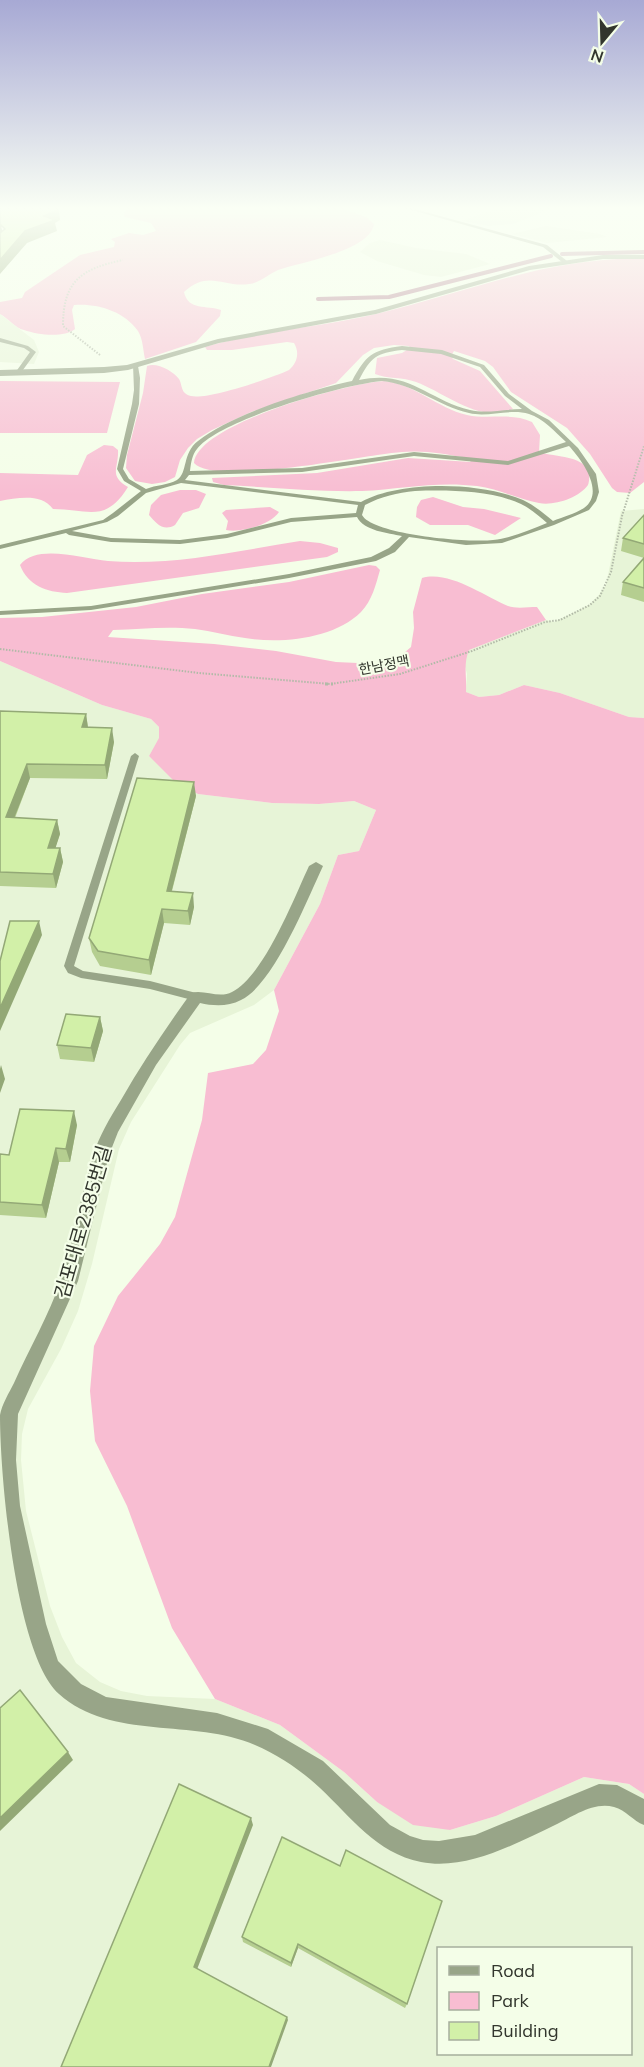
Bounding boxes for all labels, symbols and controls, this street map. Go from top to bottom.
north arrow [572,12,632,72]
text: N [588,45,606,68]
street label: 한남정맥 [357,651,411,679]
street label: 김포대로2385번길 [49,1142,116,1301]
legend [437,1947,632,2055]
text: Road [491,1959,535,1982]
text: Park [491,1989,530,2012]
text: Building [491,2019,559,2042]

